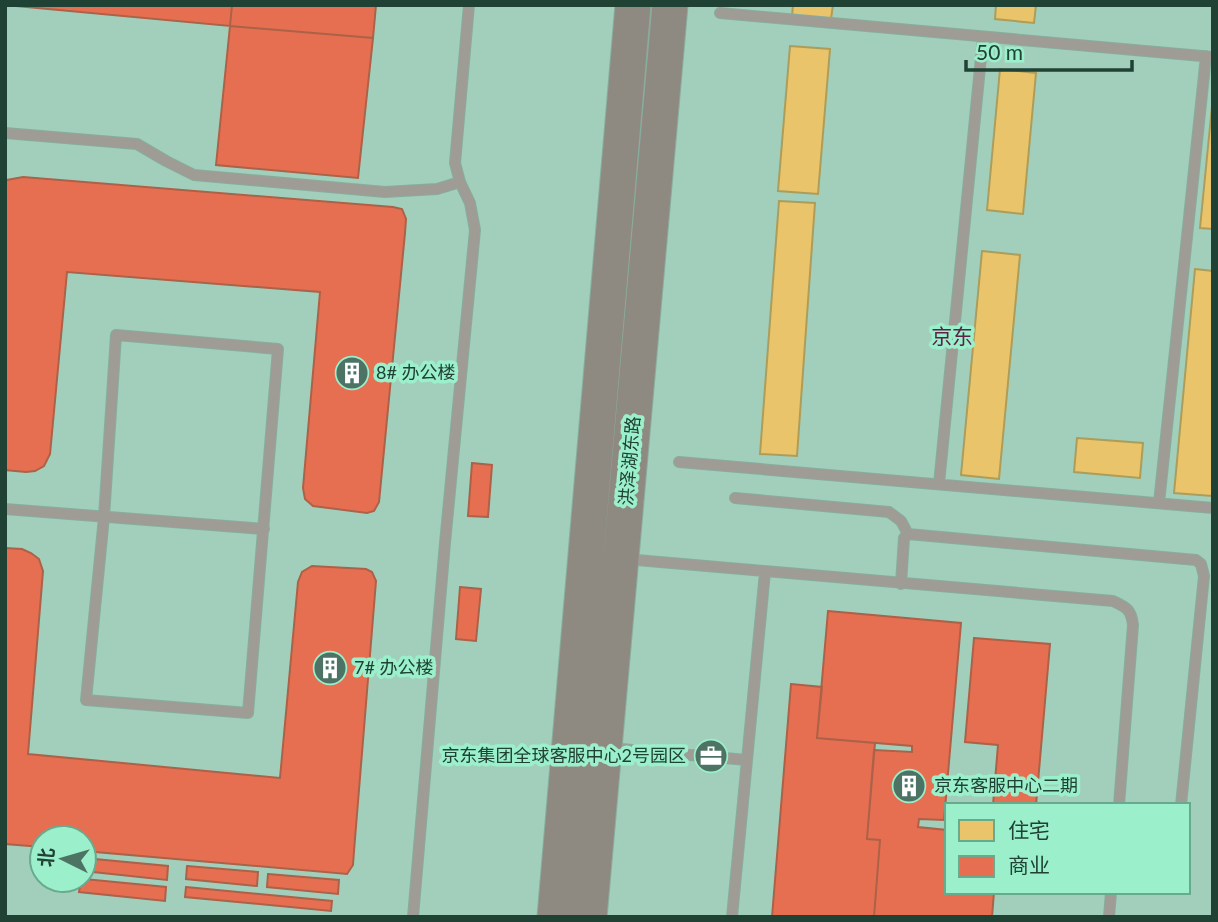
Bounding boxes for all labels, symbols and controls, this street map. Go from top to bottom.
scale bar [966,28,1132,72]
text: 50 m [976,39,1023,64]
district label: 京东 [931,323,973,348]
building icon: 8# 办公楼 [333,354,371,392]
place label: 8# 办公楼 [376,361,456,383]
street label: 洪泽湖东路 [614,415,644,507]
building icon: 7# 办公楼 [311,649,349,687]
place label: 7# 办公楼 [354,656,434,678]
office icon: 京东集团全球客服中心2号园区 [692,737,730,775]
place label: 京东集团全球客服中心2号园区 [442,744,686,766]
building icon: 京东客服中心二期 [890,767,928,805]
place label: 京东客服中心二期 [934,774,1078,796]
legend [945,803,1190,894]
text: 住宅 [1008,817,1050,842]
north arrow [28,824,98,894]
text: 北 [33,847,58,868]
text: 商业 [1008,852,1050,877]

